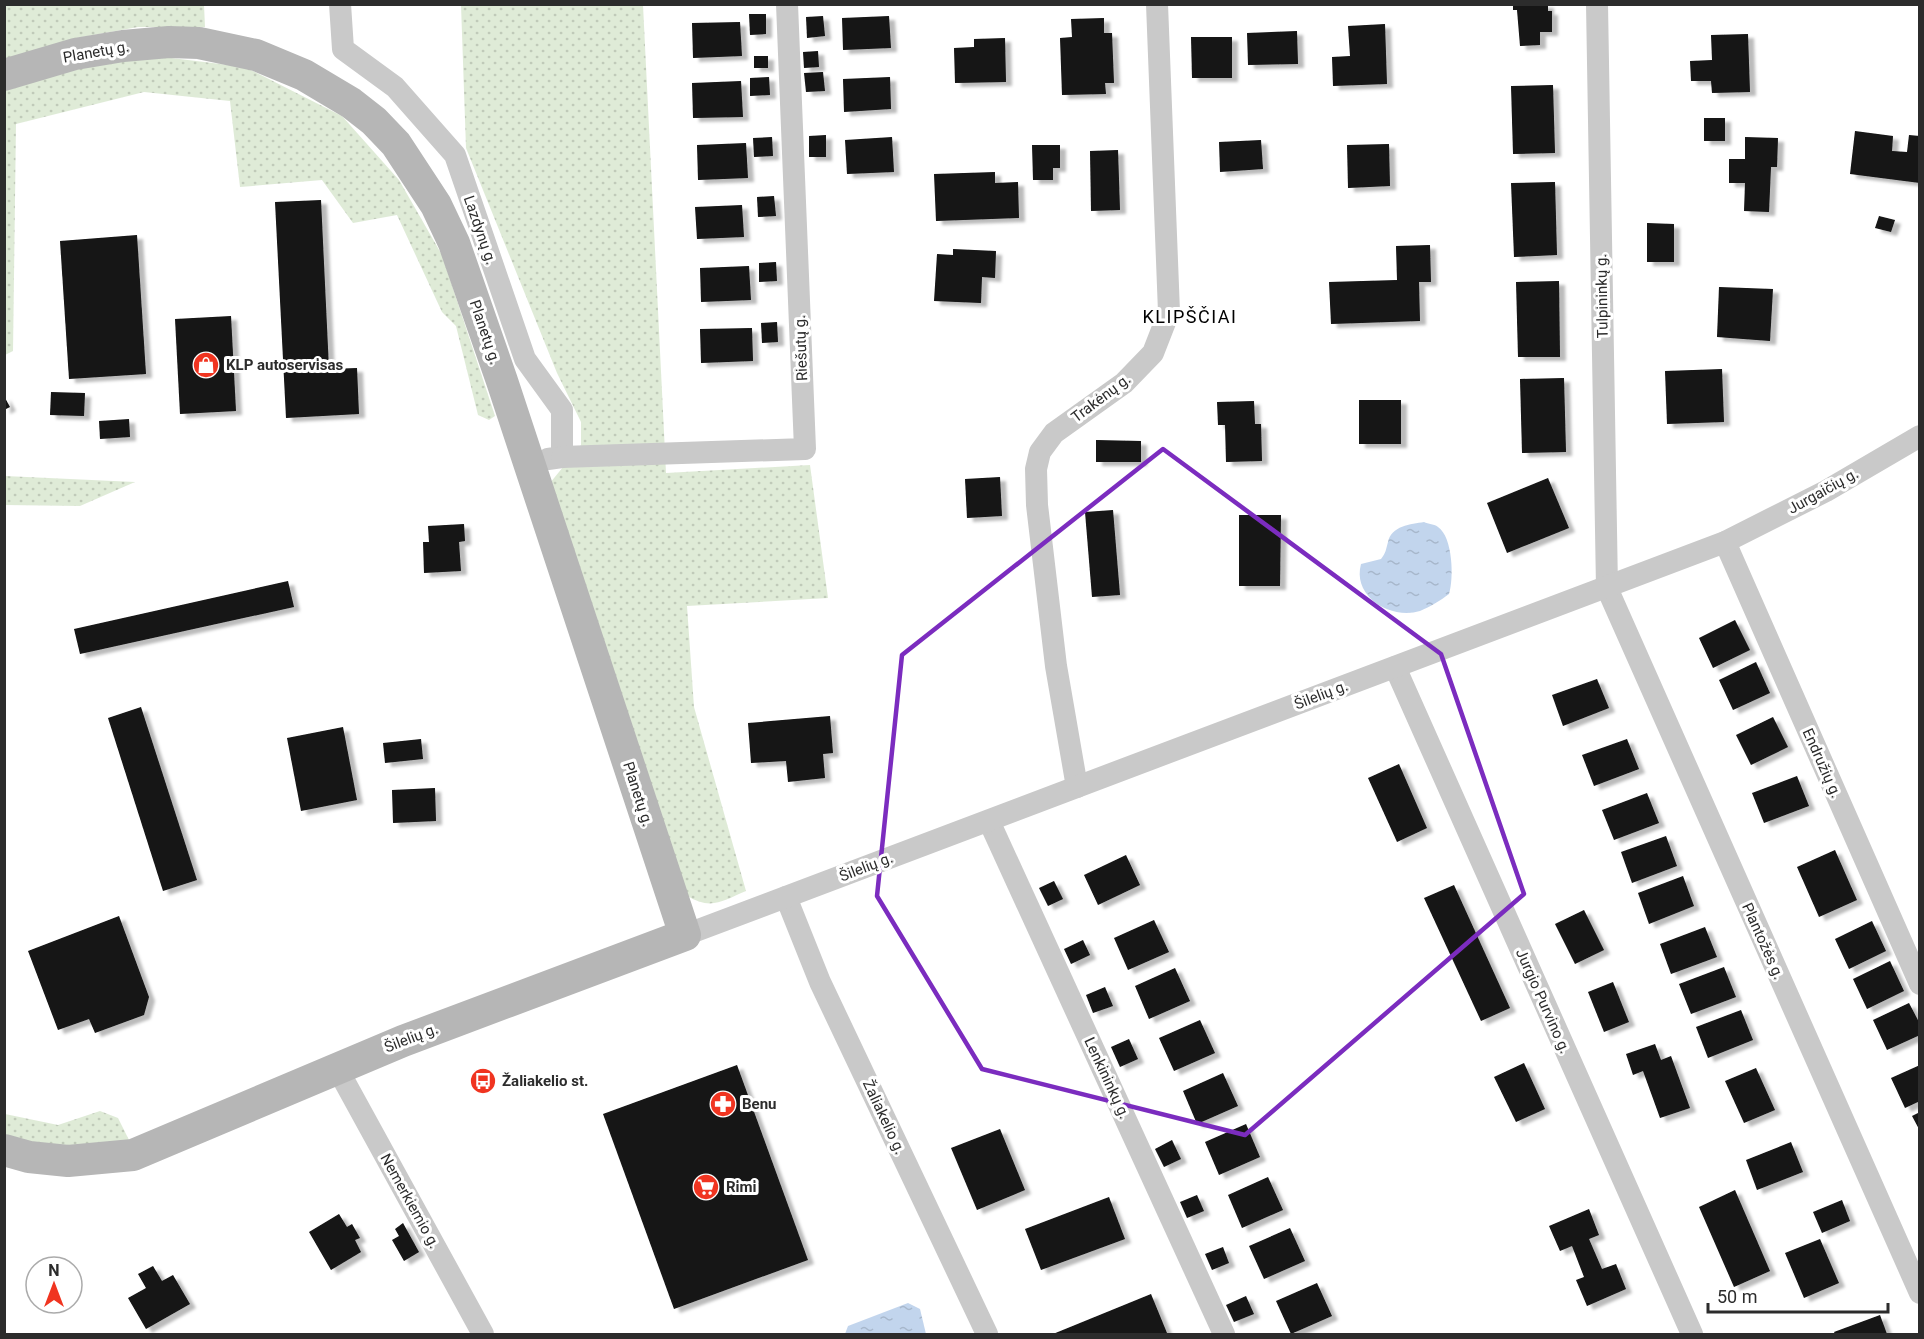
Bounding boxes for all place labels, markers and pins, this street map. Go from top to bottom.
shop icon: KLP autoservisas [191,350,221,380]
place label: KLP autoservisas [226,356,344,374]
bus stop icon: Žaliakelio st. [468,1066,498,1096]
place label: Žaliakelio st. [502,1072,588,1090]
pharmacy icon: Benu [708,1089,738,1119]
place label: Benu [742,1095,776,1113]
supermarket icon: Rimi [691,1172,721,1202]
place label: Rimi [726,1178,757,1196]

